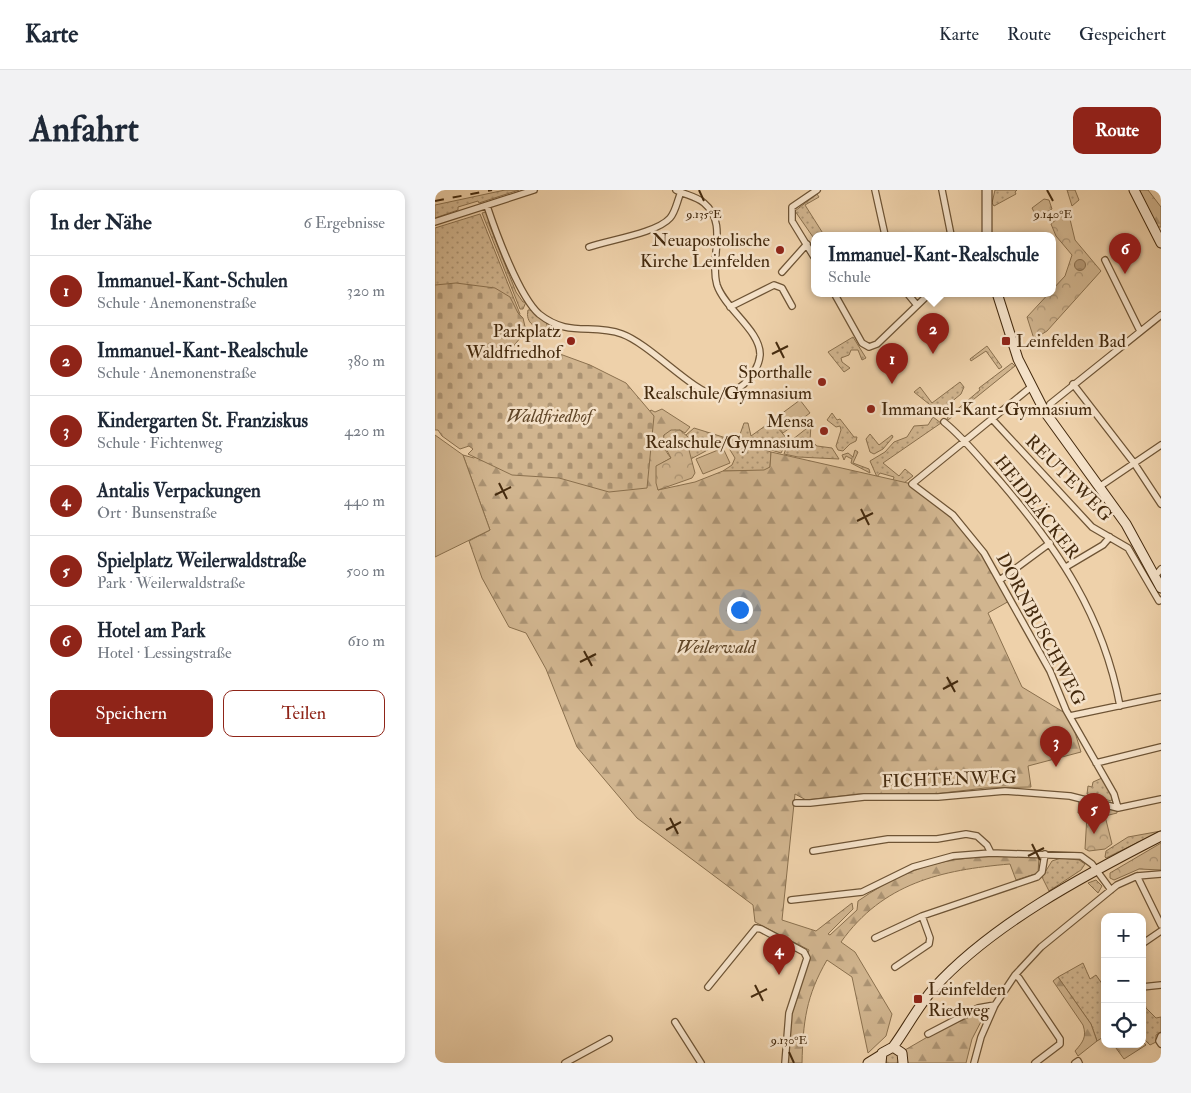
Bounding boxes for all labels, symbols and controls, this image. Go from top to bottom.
text: Karte [25,19,78,50]
text: Karte [939,23,979,46]
text: Route [1007,23,1051,46]
text: Gespeichert [1079,23,1166,46]
button: Route [1073,107,1161,154]
text: Anfahrt [30,108,139,152]
text: 9.135°E [685,207,722,222]
text: 9.140°E [1033,207,1072,222]
text: In der Nähe [50,209,152,236]
text: 6 Ergebnisse [304,213,385,233]
place label: Neuapostolische Kirche Leinfelden [640,229,770,273]
popup [811,232,1056,297]
pin: 6 [1109,233,1141,274]
text: Immanuel-Kant-Realschule [828,243,1039,267]
marker: Neuapostolische Kirche Leinfelden [774,244,786,256]
text: Schule [828,267,871,287]
text: Immanuel-Kant-Schulen [97,269,288,293]
text: 1 [63,281,69,301]
text: 320 m [347,281,385,301]
text: Schule · Anemonenstraße [97,293,256,313]
pin: 2 [917,313,949,354]
place label: Parkplatz Waldfriedhof [465,320,564,364]
place label: Leinfelden Bad [1016,330,1126,353]
marker: Parkplatz Waldfriedhof [565,335,577,347]
marker: Leinfelden Bad [1000,335,1012,347]
text: Immanuel-Kant-Realschule [97,339,308,363]
pin: 1 [876,343,908,384]
text: 2 [62,351,70,371]
text: 380 m [347,351,385,371]
place label: Sporthalle Realschule/Gymnasium [643,361,812,405]
text: Schule · Anemonenstraße [97,363,256,383]
marker: Sporthalle Realschule/Gymnasium [816,376,828,388]
place label: Immanuel-Kant-Gymnasium [881,398,1092,421]
marker: Immanuel-Kant-Gymnasium [865,403,877,415]
park label: Waldfriedhof [506,405,597,428]
text: Kindergarten St. Franziskus [97,409,308,433]
place label: Mensa Realschule/Gymnasium [645,410,815,454]
text: 3 [63,421,69,441]
text: 420 m [344,421,385,441]
marker: Mensa Realschule/Gymnasium [818,425,830,437]
street label: REUTEWEG [1020,430,1117,527]
text: Schule · Fichtenweg [97,433,223,453]
street label: HEIDEÄCKER [989,451,1085,565]
text: Antalis Verpackungen [97,479,261,503]
text: 4 [62,491,70,511]
text: 440 m [344,491,385,511]
text: Ort · Bunsenstraße [97,503,217,523]
text: Spielplatz Weilerwaldstraße [97,549,306,573]
street label: DORNBUSCHWEG [991,549,1090,709]
text: 5 [62,561,70,581]
text: 500 m [346,561,385,581]
text: Park · Weilerwaldstraße [97,573,245,593]
your location [727,597,753,623]
text: Hotel am Park [97,619,206,643]
text: 6 [62,631,70,651]
text: 610 m [347,631,385,651]
park label: Weilerwald [676,636,757,659]
text: Hotel · Lessingstraße [97,643,232,663]
button: Speichern [50,690,213,737]
button: Teilen [223,690,385,737]
pin: 3 [1040,726,1072,767]
street label: FICHTENWEG [881,766,1017,793]
pin: 5 [1078,793,1110,834]
map controls [1101,913,1146,1048]
button: + [1101,913,1146,958]
pin: 4 [763,934,795,975]
button: − [1101,958,1146,1003]
place label: Leinfelden Riedweg [928,978,1006,1022]
marker: Leinfelden Riedweg [912,993,924,1005]
button: locate [1101,1003,1146,1048]
text: 9.130°E [770,1033,808,1048]

